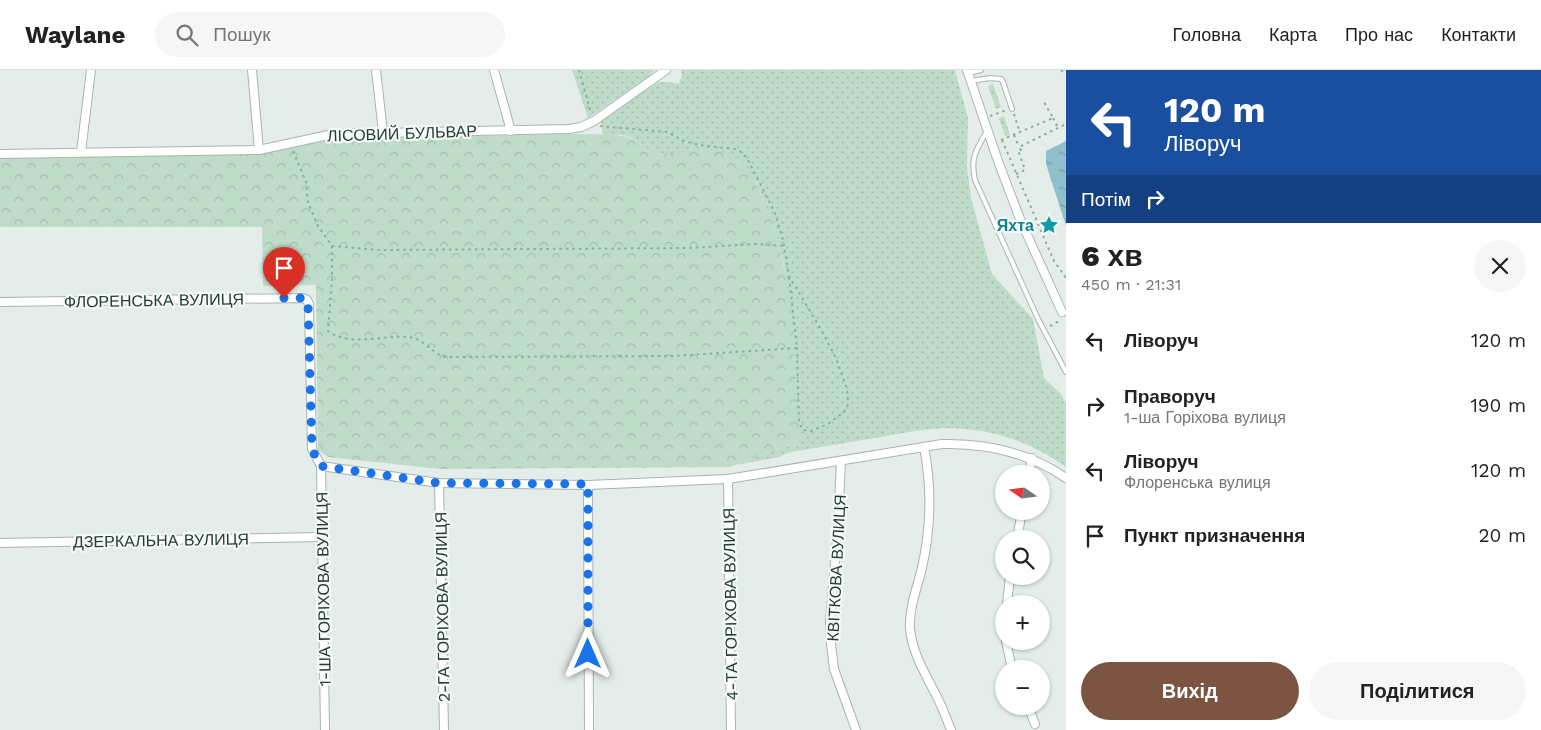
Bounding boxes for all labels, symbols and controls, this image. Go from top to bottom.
search box [155,12,505,57]
text: Waylane [25,21,125,49]
icon: search [173,21,201,49]
text: Пошук [213,23,271,46]
text: Головна [1173,24,1241,45]
text: Карта [1269,24,1317,45]
text: Про нас [1345,24,1413,45]
text: Контакти [1441,24,1516,45]
text: 120 m [1164,89,1265,131]
icon: left [1081,90,1146,155]
street label: ЛІСОВИЙ БУЛЬВАР [327,121,477,146]
text: Ліворуч [1164,131,1241,156]
icon: right [1141,185,1169,213]
text: Потім [1081,188,1131,211]
place icon: Яхта [1038,214,1060,236]
place label: Яхта [997,216,1034,235]
text: 6 хв [1081,238,1143,273]
button: close [1474,240,1526,292]
pin [263,247,305,298]
icon: arrive [270,254,298,282]
text: 450 m · 21:31 [1081,275,1181,294]
street label: ФЛОРЕНСЬКА ВУЛИЦЯ [64,289,244,312]
icon: left [1081,327,1109,355]
text: Ліворуч [1124,329,1199,352]
text: 120 m [1471,329,1526,352]
text: Праворуч [1124,385,1216,408]
icon: right [1081,392,1109,420]
text: 190 m [1470,394,1526,417]
text: 1-ша Горіхова вулиця [1124,408,1286,427]
text: Ліворуч [1124,450,1199,473]
icon: left [1081,457,1109,485]
text: 120 m [1471,459,1526,482]
north arrow [995,465,1050,520]
map controls [995,465,1050,715]
text: Флоренська вулиця [1124,473,1271,492]
street label: 1-ША ГОРІХОВА ВУЛИЦЯ [312,492,335,686]
street label: КВІТКОВА ВУЛИЦЯ [823,494,850,642]
street label: 4-ТА ГОРІХОВА ВУЛИЦЯ [719,508,742,700]
street label: 2-ГА ГОРІХОВА ВУЛИЦЯ [431,512,454,702]
icon: arrive [1081,522,1109,550]
text: Пункт призначення [1124,524,1305,547]
text: 20 m [1479,524,1526,547]
street label: ДЗЕРКАЛЬНА ВУЛИЦЯ [73,529,249,552]
button: search [995,530,1050,585]
button: + [995,595,1050,650]
position arrow [561,627,613,679]
button: − [995,660,1050,715]
button: Вихід [1081,662,1299,720]
button: Поділитися [1309,662,1526,720]

